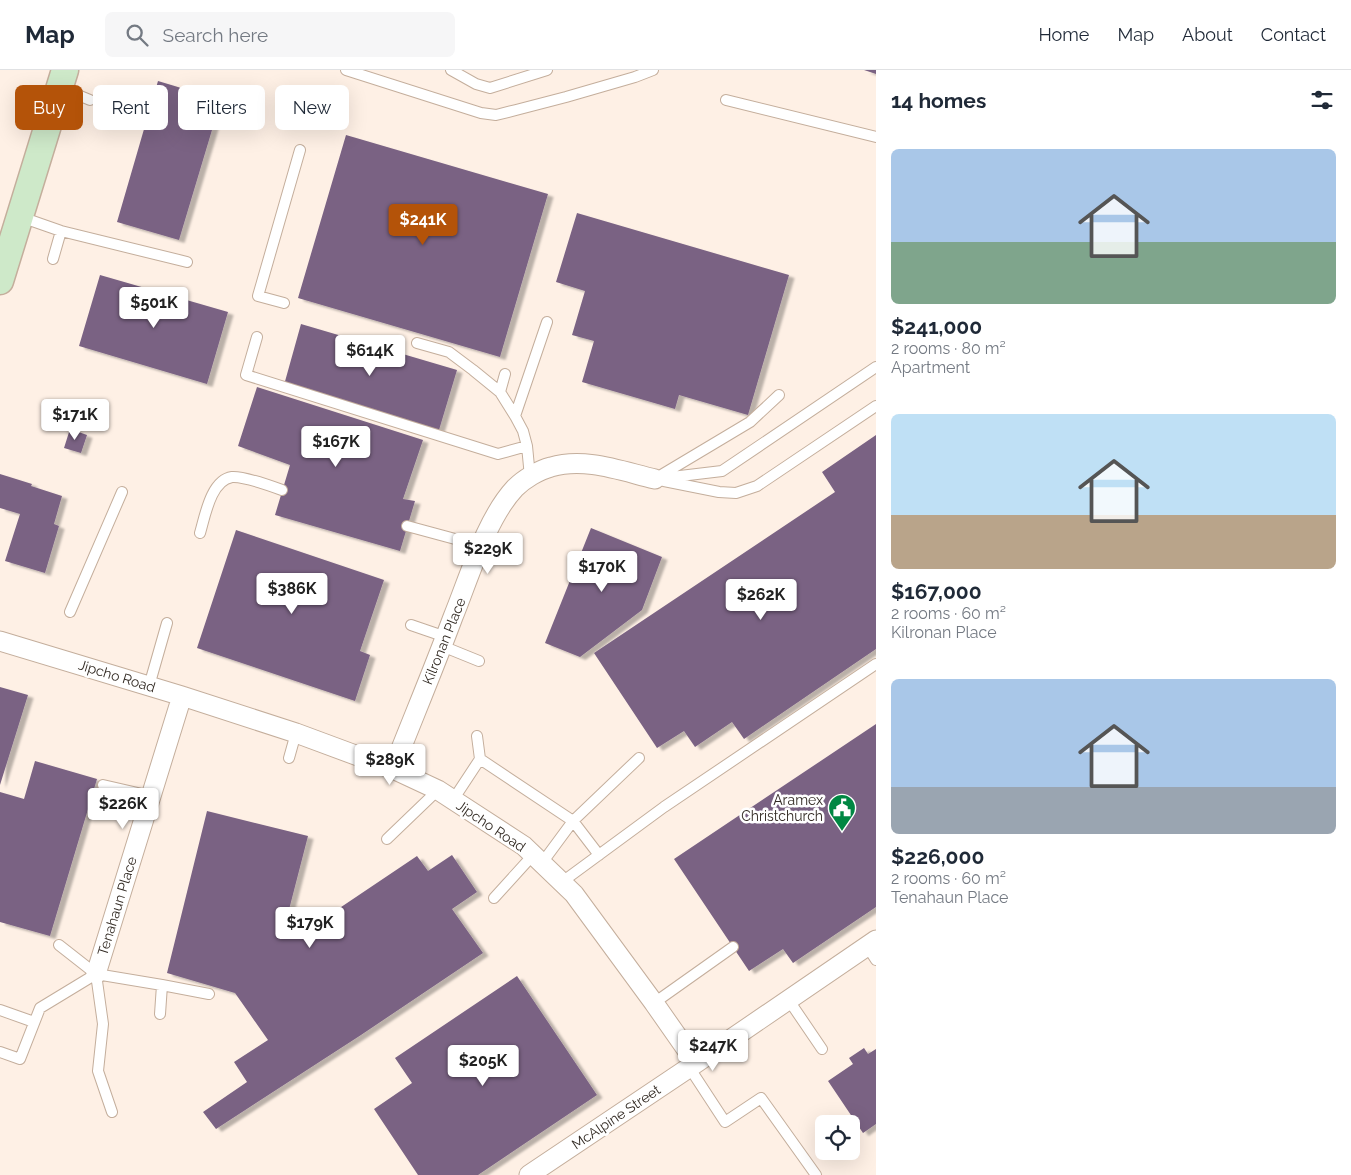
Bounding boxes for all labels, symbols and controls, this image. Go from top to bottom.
search box [105,12,455,57]
text: Map [25,20,75,49]
icon: search [123,21,151,49]
text: Search here [163,24,268,46]
text: Home [1038,24,1089,45]
text: Map [1117,24,1154,45]
text: About [1182,24,1233,45]
text: Contact [1261,24,1326,45]
chip: Buy [15,85,83,130]
chip: Rent [93,85,168,130]
chip: Filters [178,85,265,130]
chip: New [275,85,349,130]
icon: filters [1308,86,1336,114]
text: 14 homes [891,88,986,113]
icon: home [1069,181,1159,271]
pin: $241K [388,204,458,246]
text: $241K [400,210,446,229]
pin: $501K [119,286,189,329]
text: $501K [130,293,178,312]
text: $241,000 [891,314,982,339]
pin: $614K [335,334,405,377]
text: 2 rooms · 80 m² [891,339,1006,358]
text: $614K [346,341,394,360]
text: Apartment [891,358,970,377]
pin: $171K [40,398,110,441]
text: $171K [52,405,98,424]
pin: $167K [301,426,371,468]
text: $167K [312,432,360,451]
icon: home [1069,446,1159,536]
pin: $229K [453,532,523,575]
text: $229K [464,539,512,558]
pin: $170K [567,550,637,593]
text: $170K [578,557,626,576]
pin: $386K [257,572,327,615]
pin: $262K [726,578,796,621]
text: $386K [267,579,317,598]
text: $167,000 [891,579,982,604]
text: $262K [737,585,785,604]
street label: Kilronan Place [419,595,469,687]
text: 2 rooms · 60 m² [891,604,1006,623]
text: Kilronan Place [891,623,997,642]
street label: Jipcho Road [77,657,157,695]
icon: home [1069,711,1159,801]
pin: $289K [355,744,425,786]
text: $289K [366,750,414,769]
pin: $226K [88,788,158,830]
place label: Aramex Christchurch [741,792,823,824]
public building icon: Aramex Christchurch [827,793,857,832]
text: $226K [99,794,147,813]
street label: Jipcho Road [453,797,529,855]
text: $226,000 [891,844,984,869]
street label: Tenahaun Place [94,855,140,957]
text: 2 rooms · 60 m² [891,869,1006,888]
text: Tenahaun Place [891,888,1009,907]
pin: $179K [275,906,345,949]
text: $179K [286,913,334,932]
pin: $247K [678,1030,748,1072]
text: $247K [689,1036,737,1055]
pin: $205K [448,1044,518,1087]
text: $205K [459,1051,507,1070]
street label: McAlpine Street [569,1081,664,1153]
map controls [815,1115,860,1160]
button: locate [815,1115,860,1160]

